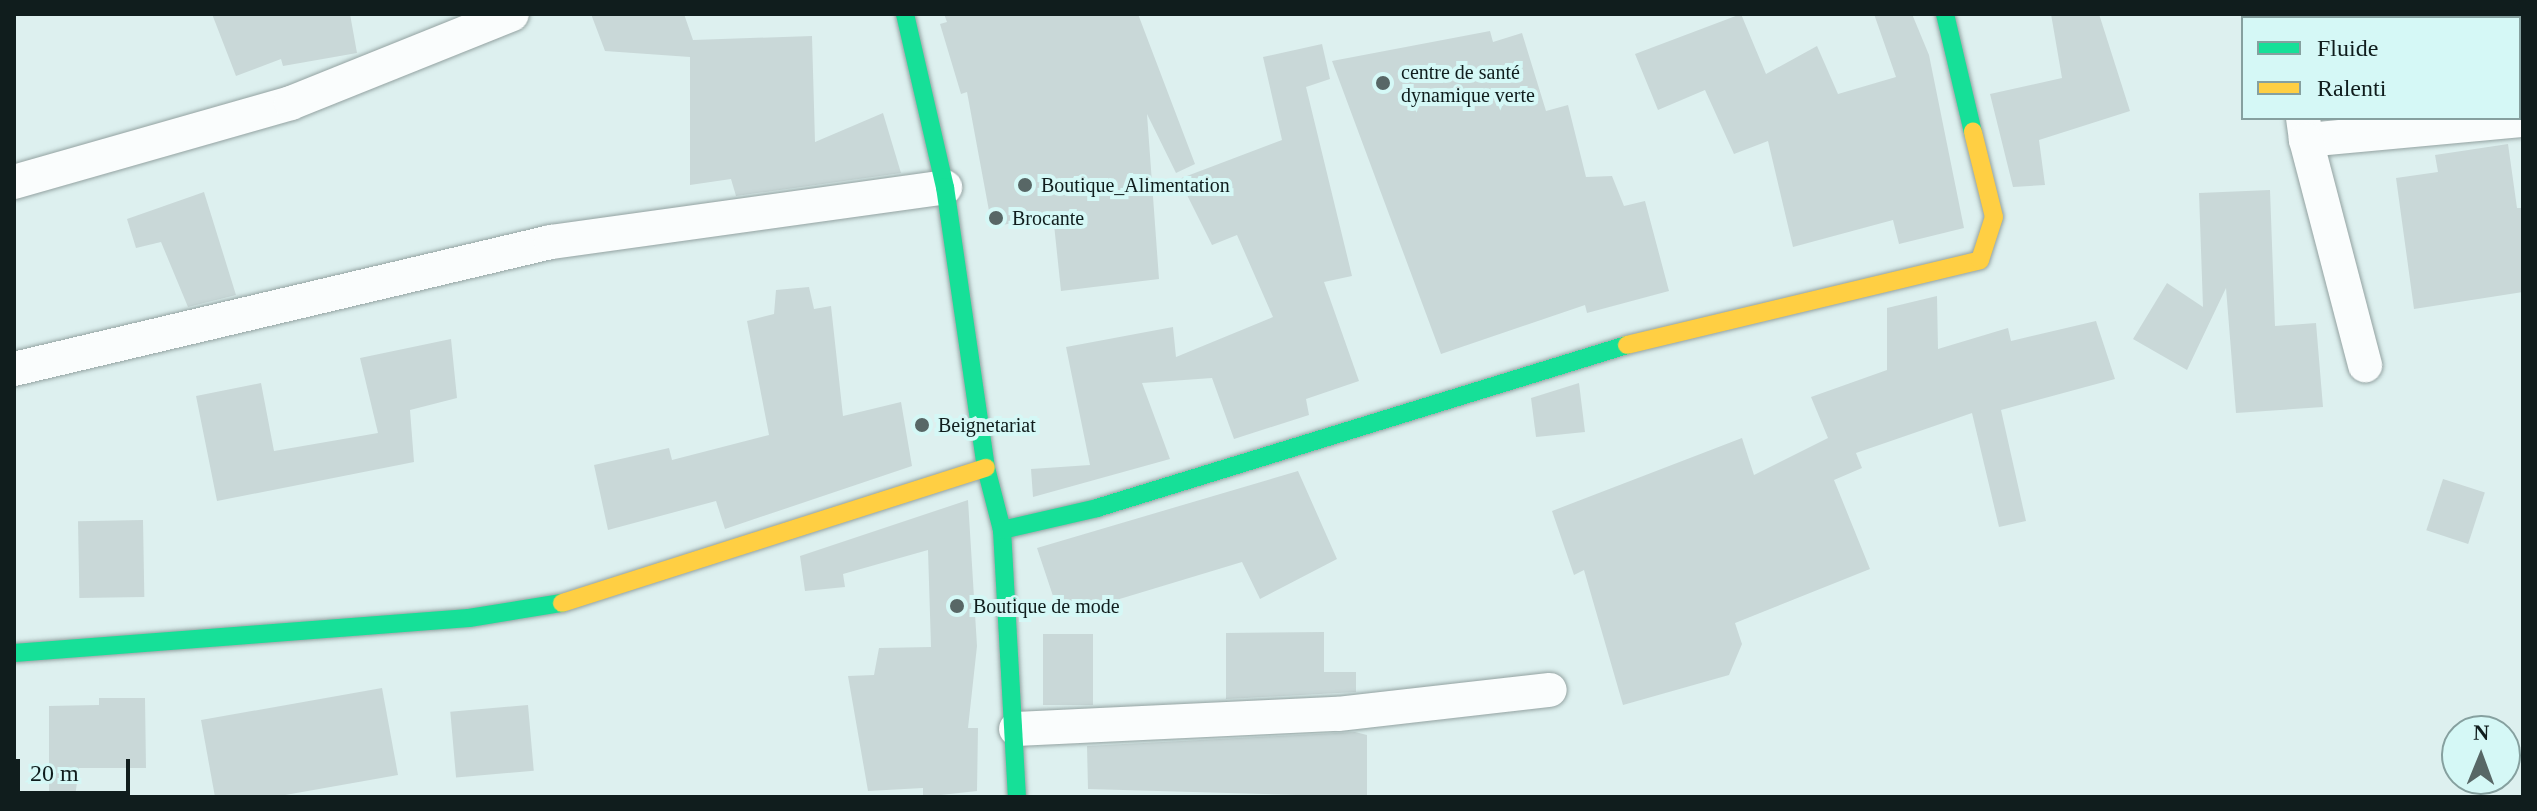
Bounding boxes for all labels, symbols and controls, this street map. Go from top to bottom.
legend [2241,16,2521,120]
text: Fluide [2317,35,2378,61]
place label: centre de santé dynamique verte [1401,60,1535,107]
marker: centre de santé dynamique verte [1372,72,1394,94]
text: Ralenti [2317,75,2386,101]
place label: Boutique_Alimentation [1041,173,1230,197]
marker: Boutique_Alimentation [1016,176,1034,194]
place label: Brocante [1012,206,1084,230]
marker: Brocante [987,209,1005,227]
place label: Beignetariat [938,413,1036,437]
marker: Beignetariat [913,416,931,434]
place label: Boutique de mode [973,594,1120,618]
marker: Boutique de mode [948,597,966,615]
north arrow [2441,715,2521,795]
text: N [2473,720,2490,745]
scale bar [20,743,134,793]
text: 20 m [30,760,79,786]

